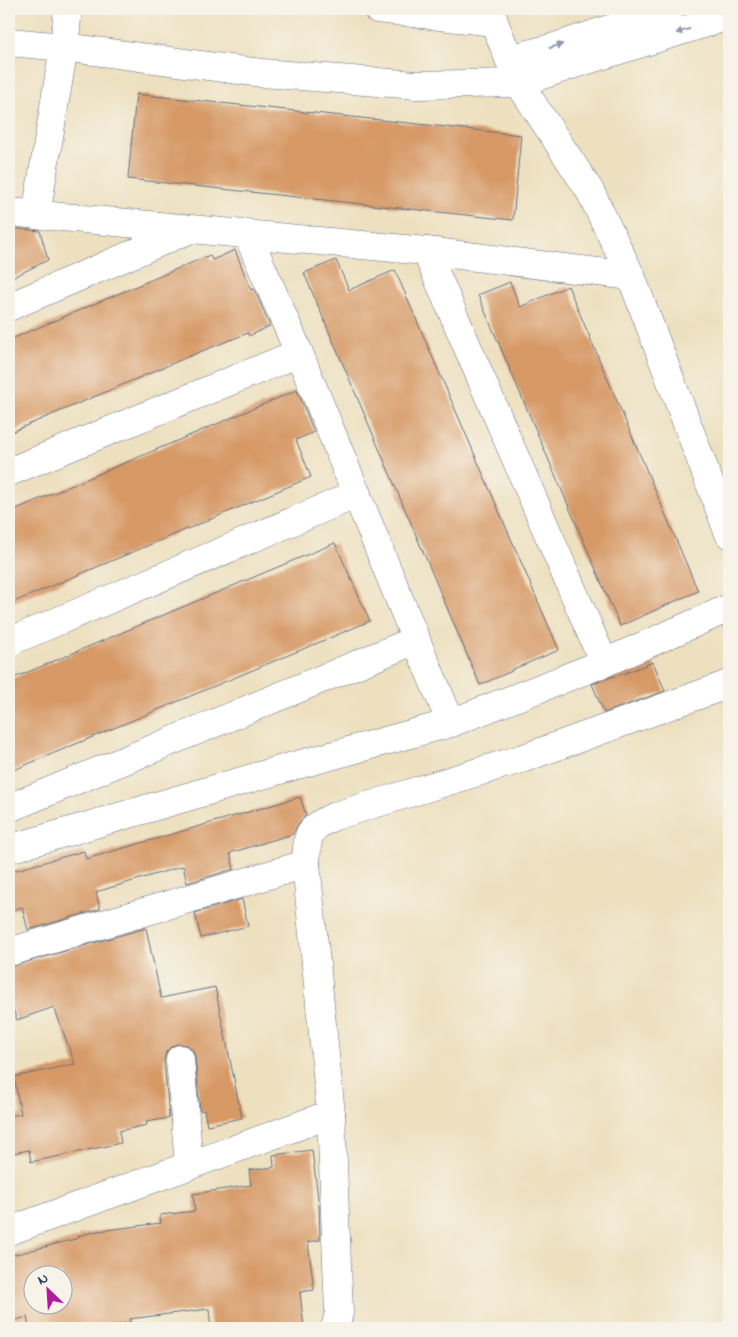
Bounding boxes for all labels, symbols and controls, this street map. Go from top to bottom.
one-way arrow [675,27,690,35]
one-way arrow [549,42,564,50]
north arrow [22,1264,72,1314]
text: N [34,1268,52,1291]

